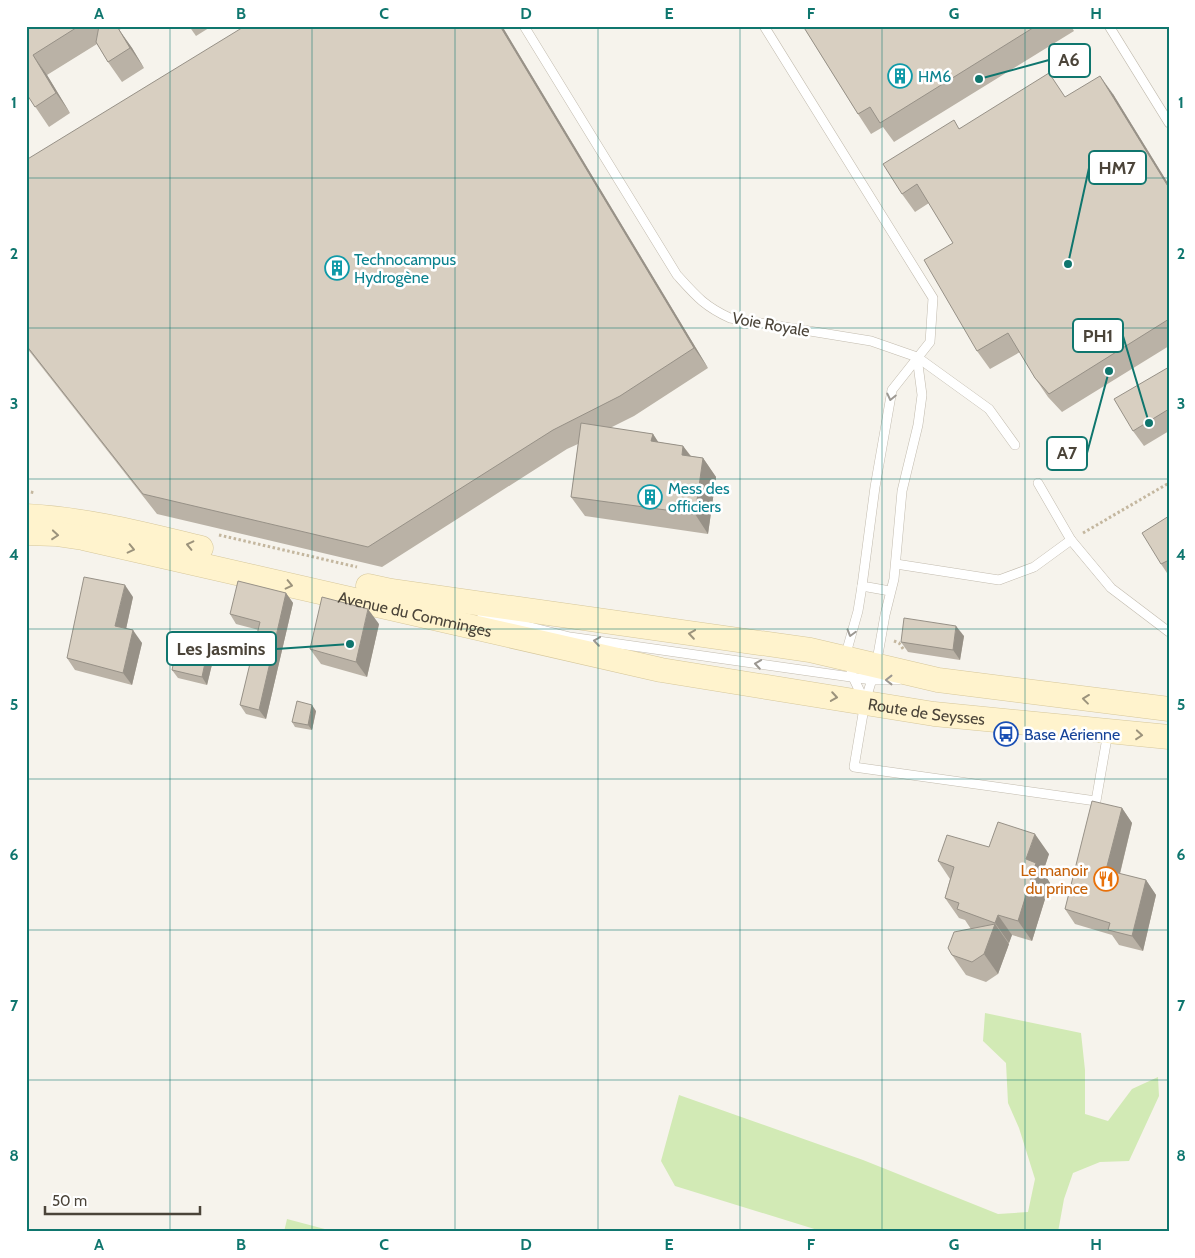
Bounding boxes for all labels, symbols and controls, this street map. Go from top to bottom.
text: A [94,4,104,23]
text: B [236,4,246,23]
text: C [379,4,389,23]
text: D [520,4,532,23]
text: E [664,4,674,23]
text: F [807,4,816,23]
text: G [949,4,959,23]
text: H [1090,4,1102,23]
callout: A6 [1049,44,1090,77]
text: A6 [1058,49,1080,71]
building icon: HM6 [887,63,913,89]
place label: HM6 [918,67,951,86]
text: 1 [11,93,17,112]
text: 1 [1178,93,1184,112]
callout: HM7 [1089,151,1146,184]
text: HM7 [1098,157,1136,179]
text: 2 [10,244,18,263]
text: 2 [1177,244,1185,263]
place label: Technocampus Hydrogène [354,250,456,287]
building icon: Technocampus Hydrogène [324,255,350,281]
street label: Voie Royale [731,308,811,341]
callout: PH1 [1073,319,1123,352]
text: PH1 [1083,325,1113,347]
one-way arrow [886,392,897,401]
text: 3 [10,394,18,413]
text: 3 [1177,394,1185,413]
callout: A7 [1047,437,1087,470]
text: A7 [1057,442,1078,464]
place label: Mess des officiers [668,479,730,516]
building icon: Mess des officiers [637,484,663,510]
one-way arrow [51,529,59,540]
one-way arrow [186,540,195,551]
one-way arrow [126,543,135,554]
text: 4 [9,545,19,564]
text: 4 [1176,545,1186,564]
one-way arrow [285,579,294,590]
street label: Avenue du Comminges [336,588,494,641]
one-way arrow [688,629,697,639]
one-way arrow [847,629,857,637]
callout: Les Jasmins [167,632,276,665]
one-way arrow [593,636,601,647]
text: Les Jasmins [177,638,266,660]
one-way arrow [754,659,763,669]
one-way arrow [885,675,893,685]
one-way arrow [830,692,838,702]
street label: Route de Seysses [867,694,986,729]
one-way arrow [1081,694,1089,705]
text: 5 [10,695,18,714]
text: 5 [1177,695,1185,714]
bus stop icon: Base Aérienne [993,721,1019,747]
place label: Base Aérienne [1024,725,1120,744]
one-way arrow [1136,729,1144,740]
text: 6 [10,845,19,864]
text: 6 [1177,845,1186,864]
place label: Le manoir du prince [1020,861,1089,898]
restaurant icon: Le manoir du prince [1093,866,1119,892]
text: 7 [10,996,19,1015]
text: 7 [1177,996,1186,1015]
text: 8 [9,1146,19,1165]
text: 8 [1176,1146,1186,1165]
scale bar [45,1183,200,1215]
text: 50 m [52,1192,87,1210]
text: A [94,1235,104,1254]
text: B [236,1235,246,1254]
text: C [379,1235,389,1254]
text: D [520,1235,532,1254]
text: E [664,1235,674,1254]
text: F [807,1235,816,1254]
text: G [949,1235,959,1254]
text: H [1090,1235,1102,1254]

